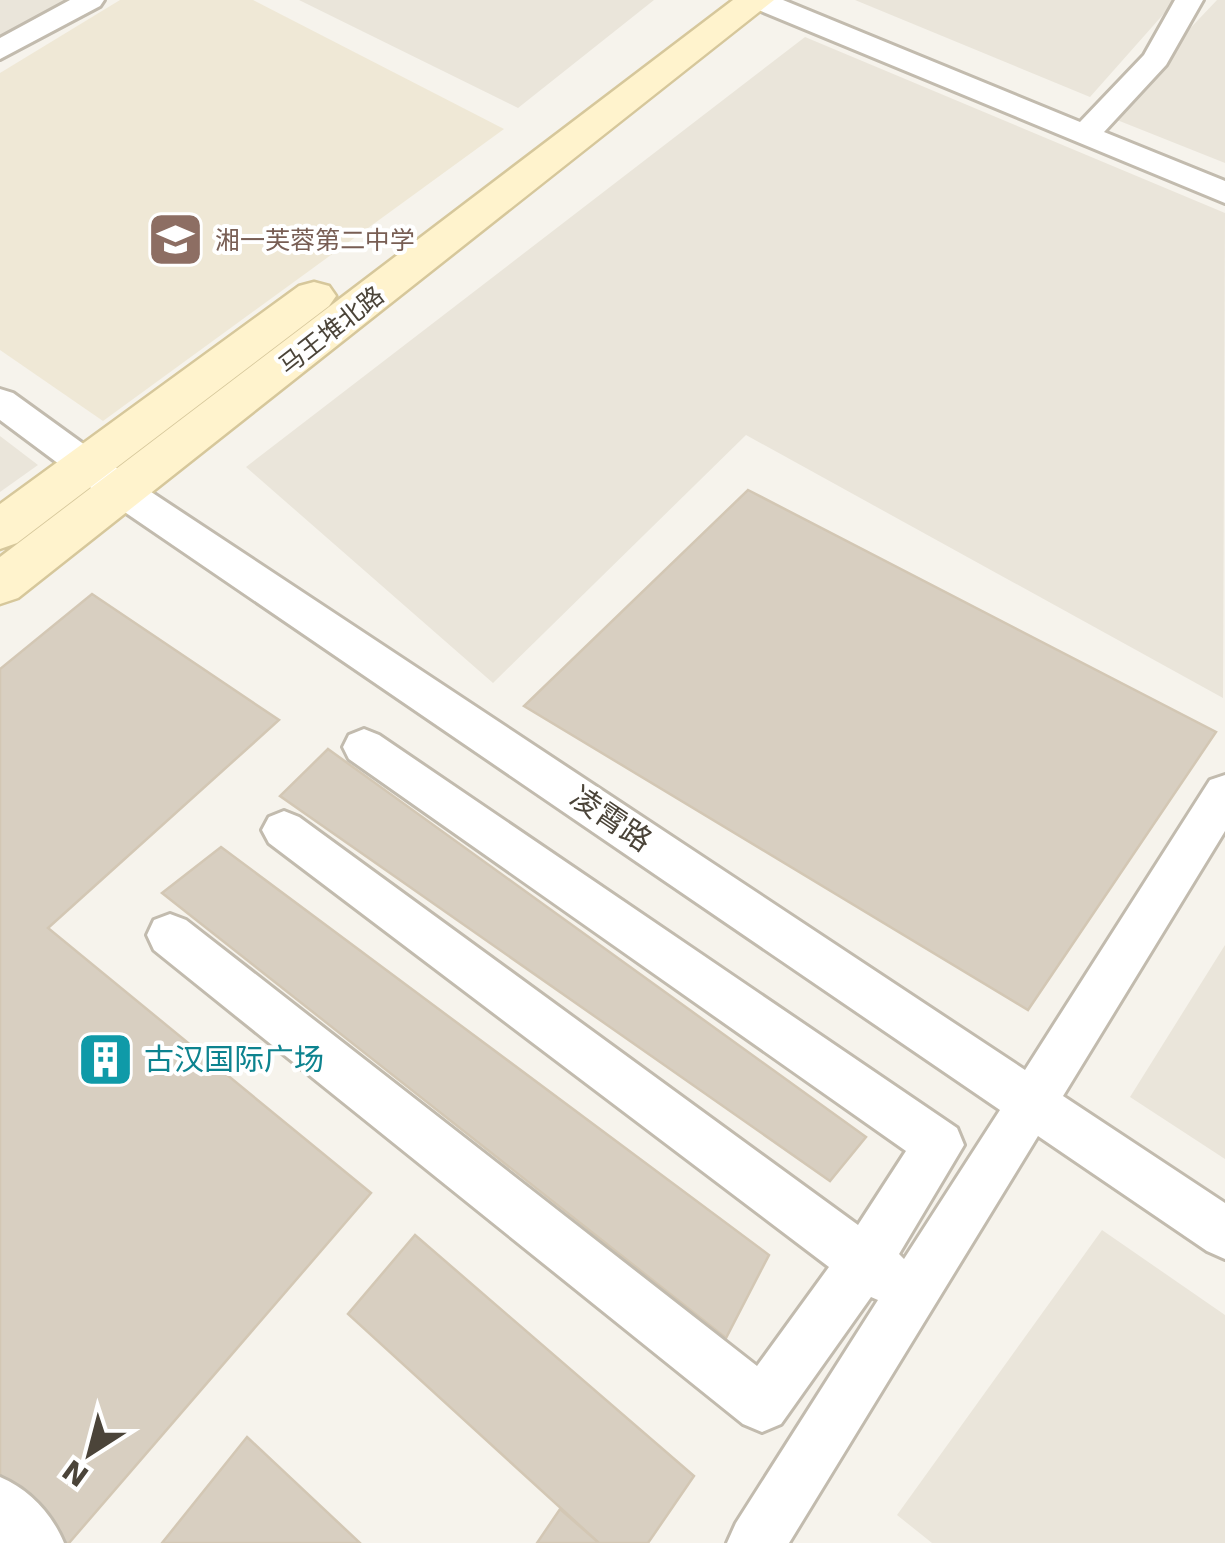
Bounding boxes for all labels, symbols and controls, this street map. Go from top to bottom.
school or university icon: 湘一芙蓉第二中学 [146,210,206,270]
place label: 湘一芙蓉第二中学 [215,226,415,255]
street label: 马王堆北路 [273,280,389,380]
street label: 凌霄路 [564,779,658,858]
building icon: 古汉国际广场 [75,1030,135,1090]
place label: 古汉国际广场 [144,1042,324,1077]
north arrow [40,1403,140,1503]
text: N [56,1453,95,1493]

